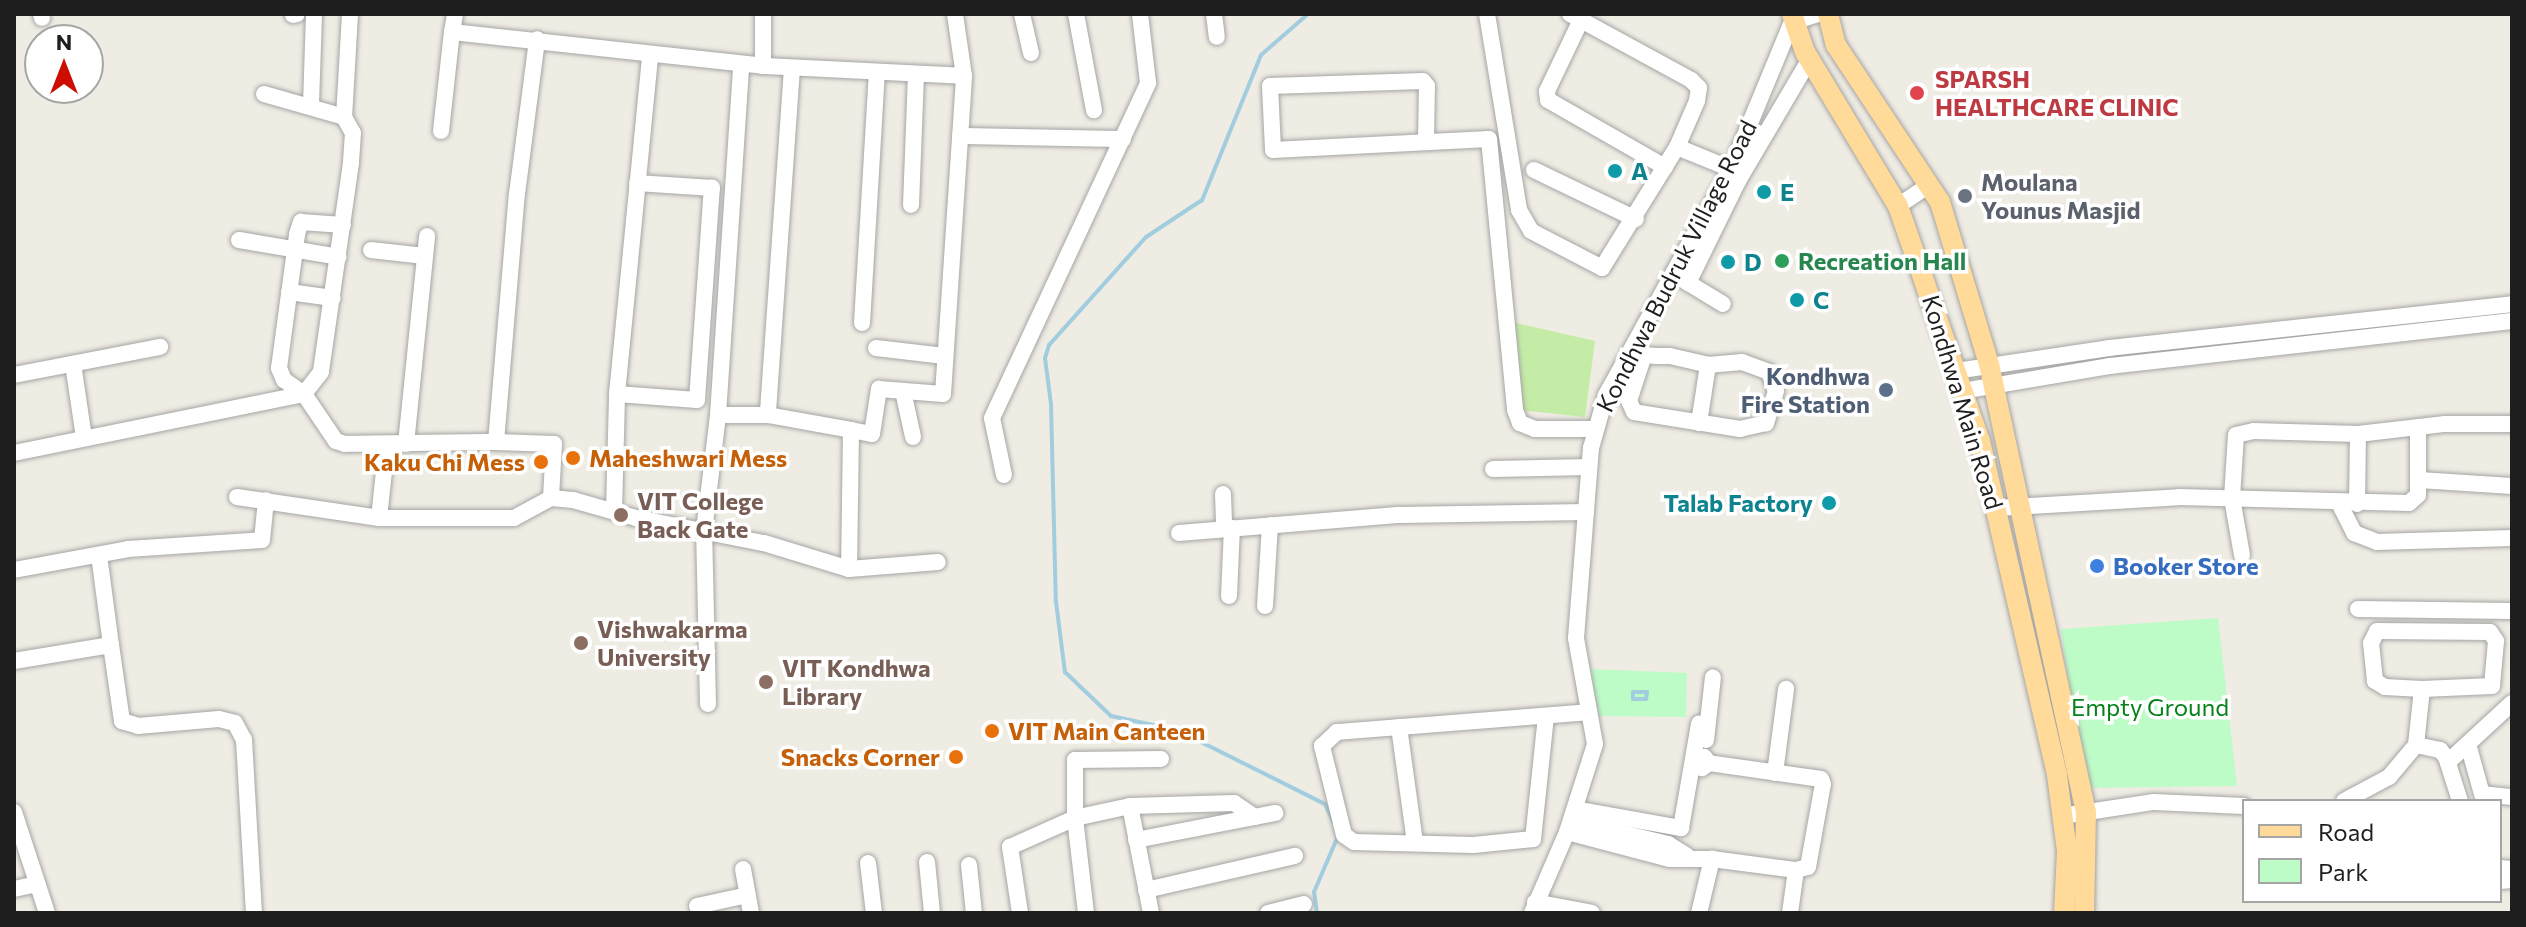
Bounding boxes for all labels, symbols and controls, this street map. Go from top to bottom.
north arrow [24,24,104,104]
text: N [56,28,72,55]
place label: SPARSH HEALTHCARE CLINIC [1935,65,2179,121]
marker: SPARSH HEALTHCARE CLINIC [1906,82,1928,104]
street label: Kondhwa Budruk Village Road [1590,115,1762,417]
place label: A [1631,157,1648,185]
marker: A [1606,162,1624,180]
place label: Moulana Younus Masjid [1981,168,2141,224]
place label: E [1780,178,1794,206]
marker: E [1755,183,1773,201]
marker: Moulana Younus Masjid [1956,187,1974,205]
place label: Recreation Hall [1798,247,1966,275]
place label: D [1744,248,1762,276]
marker: Recreation Hall [1773,252,1791,270]
marker: D [1719,253,1737,271]
place label: C [1813,286,1829,314]
marker: C [1788,291,1806,309]
street label: Kondhwa Main Road [1917,291,2009,513]
place label: Kondhwa Fire Station [1741,362,1870,418]
marker: Kondhwa Fire Station [1877,381,1895,399]
place label: Maheshwari Mess [589,444,787,472]
place label: Kaku Chi Mess [364,448,525,476]
marker: Maheshwari Mess [564,449,582,467]
marker: Kaku Chi Mess [532,453,550,471]
place label: VIT College Back Gate [637,487,764,543]
place label: Talab Factory [1663,489,1813,517]
marker: Talab Factory [1820,494,1838,512]
marker: VIT College Back Gate [612,506,630,524]
place label: Booker Store [2113,552,2259,580]
marker: Booker Store [2088,557,2106,575]
place label: Vishwakarma University [597,615,748,671]
marker: Vishwakarma University [572,634,590,652]
place label: VIT Kondhwa Library [782,654,931,710]
marker: VIT Kondhwa Library [757,673,775,691]
park label: Empty Ground [2071,693,2229,721]
place label: VIT Main Canteen [1008,717,1205,745]
marker: VIT Main Canteen [983,722,1001,740]
place label: Snacks Corner [781,743,940,771]
marker: Snacks Corner [947,748,965,766]
legend [2242,799,2502,903]
text: Road [2318,817,2374,846]
text: Park [2318,857,2368,886]

